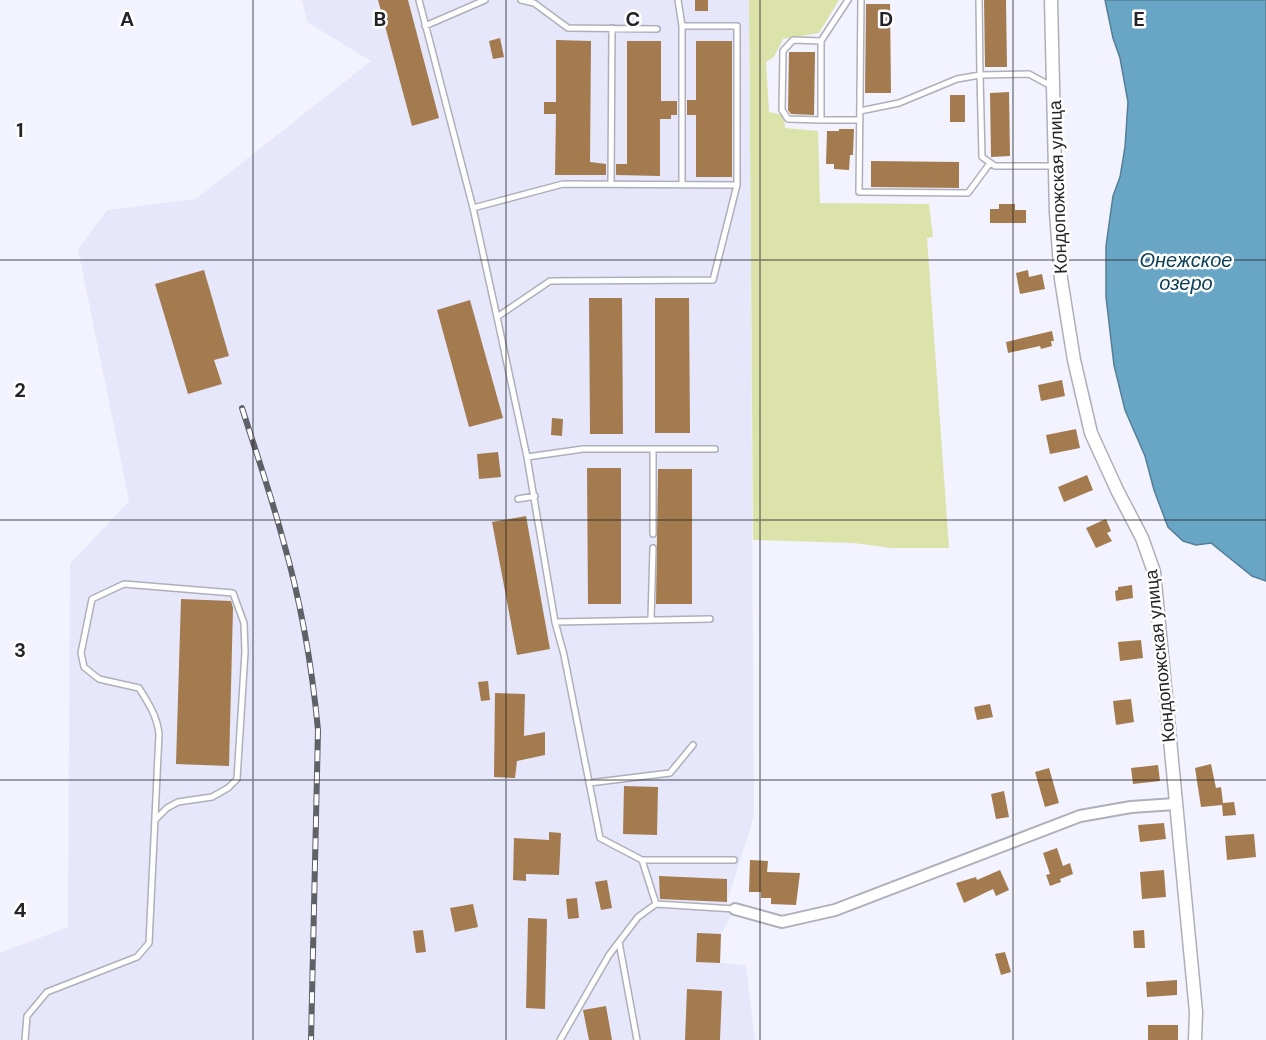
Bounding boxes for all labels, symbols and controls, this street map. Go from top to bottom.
text: A [120,6,134,32]
text: B [374,6,386,32]
text: C [626,6,640,32]
text: D [879,6,893,32]
text: E [1133,6,1145,32]
street label: Кондопожская улица [1043,99,1073,274]
text: 1 [16,117,24,143]
water label: Онежское озеро [1140,247,1232,296]
text: 2 [14,377,26,403]
street label: Кондопожская улица [1139,567,1181,744]
text: 3 [14,637,26,663]
text: 4 [14,897,27,923]

